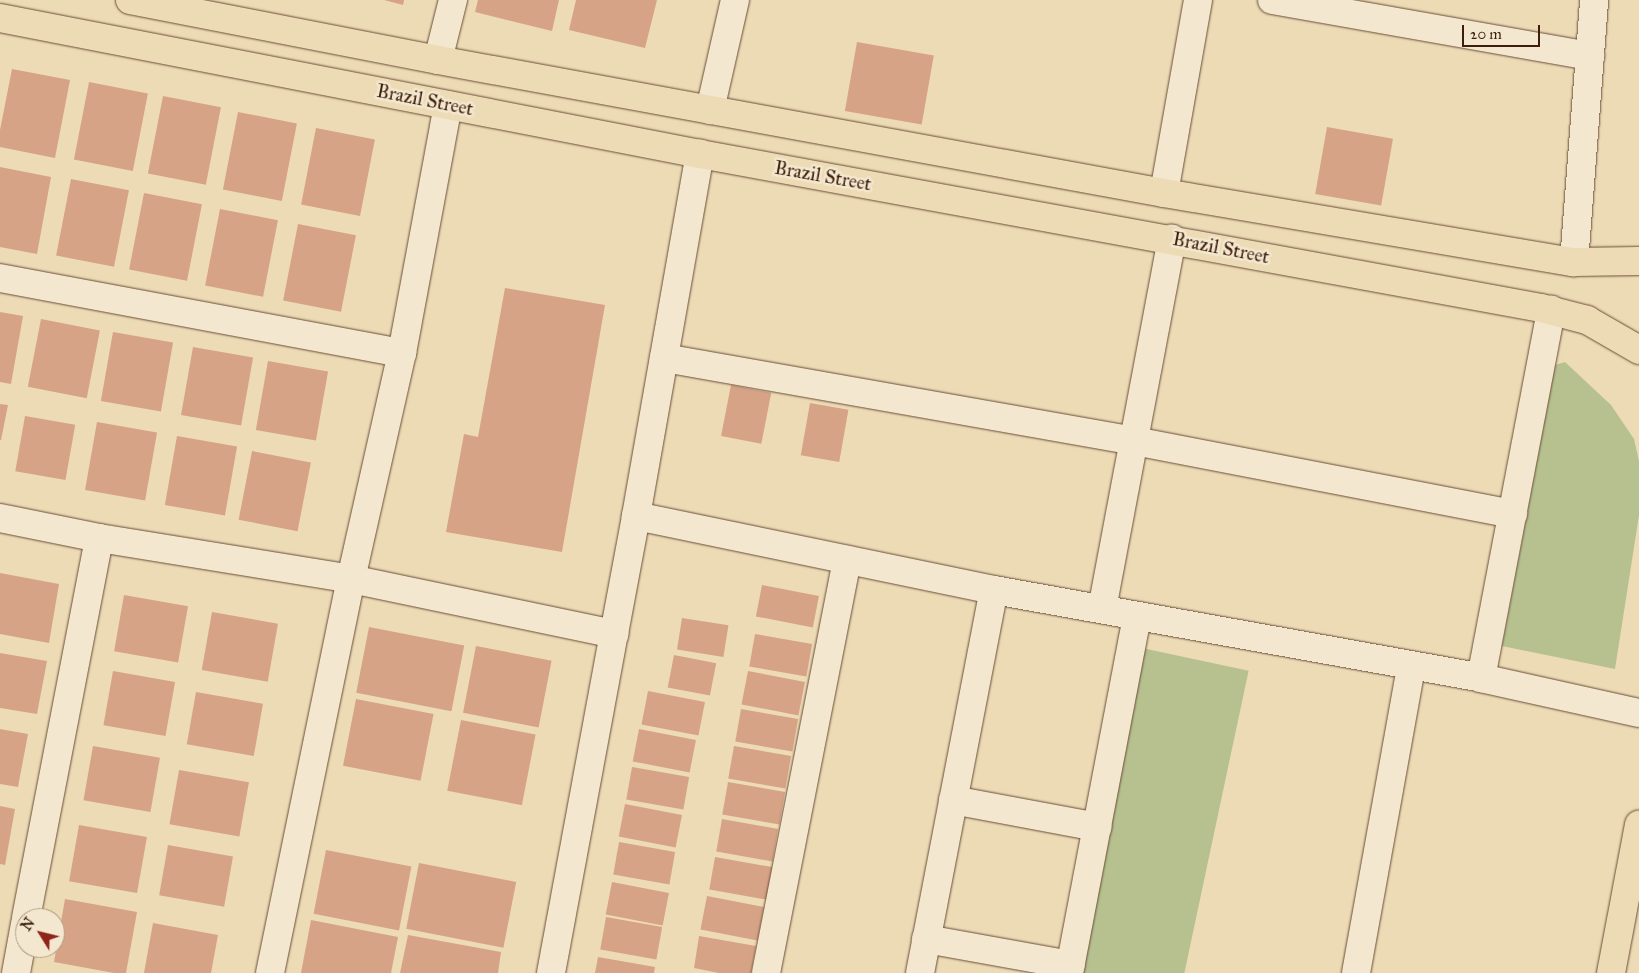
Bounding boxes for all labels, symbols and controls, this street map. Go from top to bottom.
scale bar [1464,15,1542,47]
text: 20 m [1470,25,1502,43]
street label: Brazil Street [375,79,475,121]
street label: Brazil Street [773,156,873,196]
street label: Brazil Street [1171,227,1271,269]
north arrow [15,908,65,958]
text: N [18,915,39,934]

